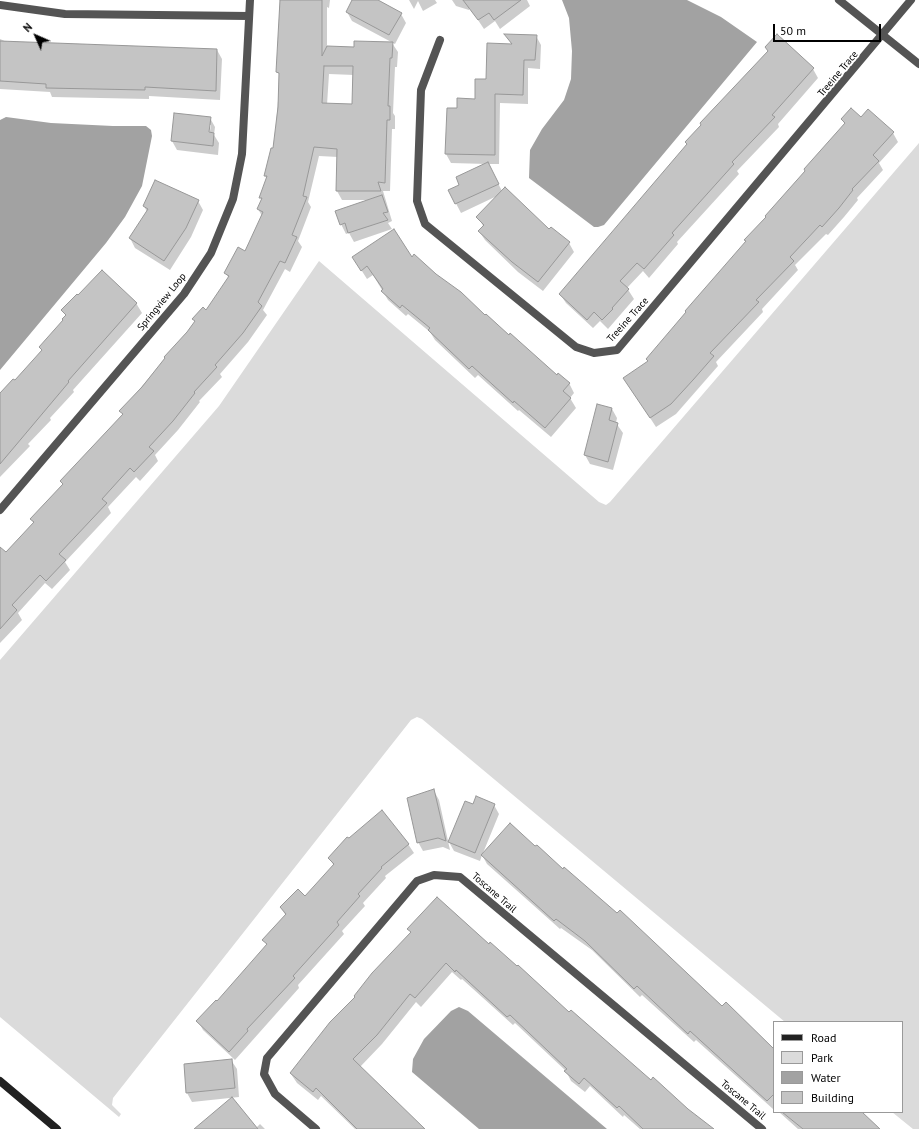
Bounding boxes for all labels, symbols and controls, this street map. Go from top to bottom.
north arrow [16,16,56,56]
scale bar [775,16,883,42]
text: N [20,20,35,35]
text: 50 m [780,23,806,38]
street label: Treeine Trace [815,49,861,99]
street label: Springview Loop [135,271,189,333]
street label: Treeine Trace [605,295,651,345]
street label: Toscane Trail [469,870,519,916]
legend [773,1021,903,1113]
text: Road [811,1030,836,1045]
text: Park [811,1050,833,1065]
text: Water [811,1070,841,1085]
street label: Toscane Trail [718,1078,768,1122]
text: Building [811,1090,854,1105]

